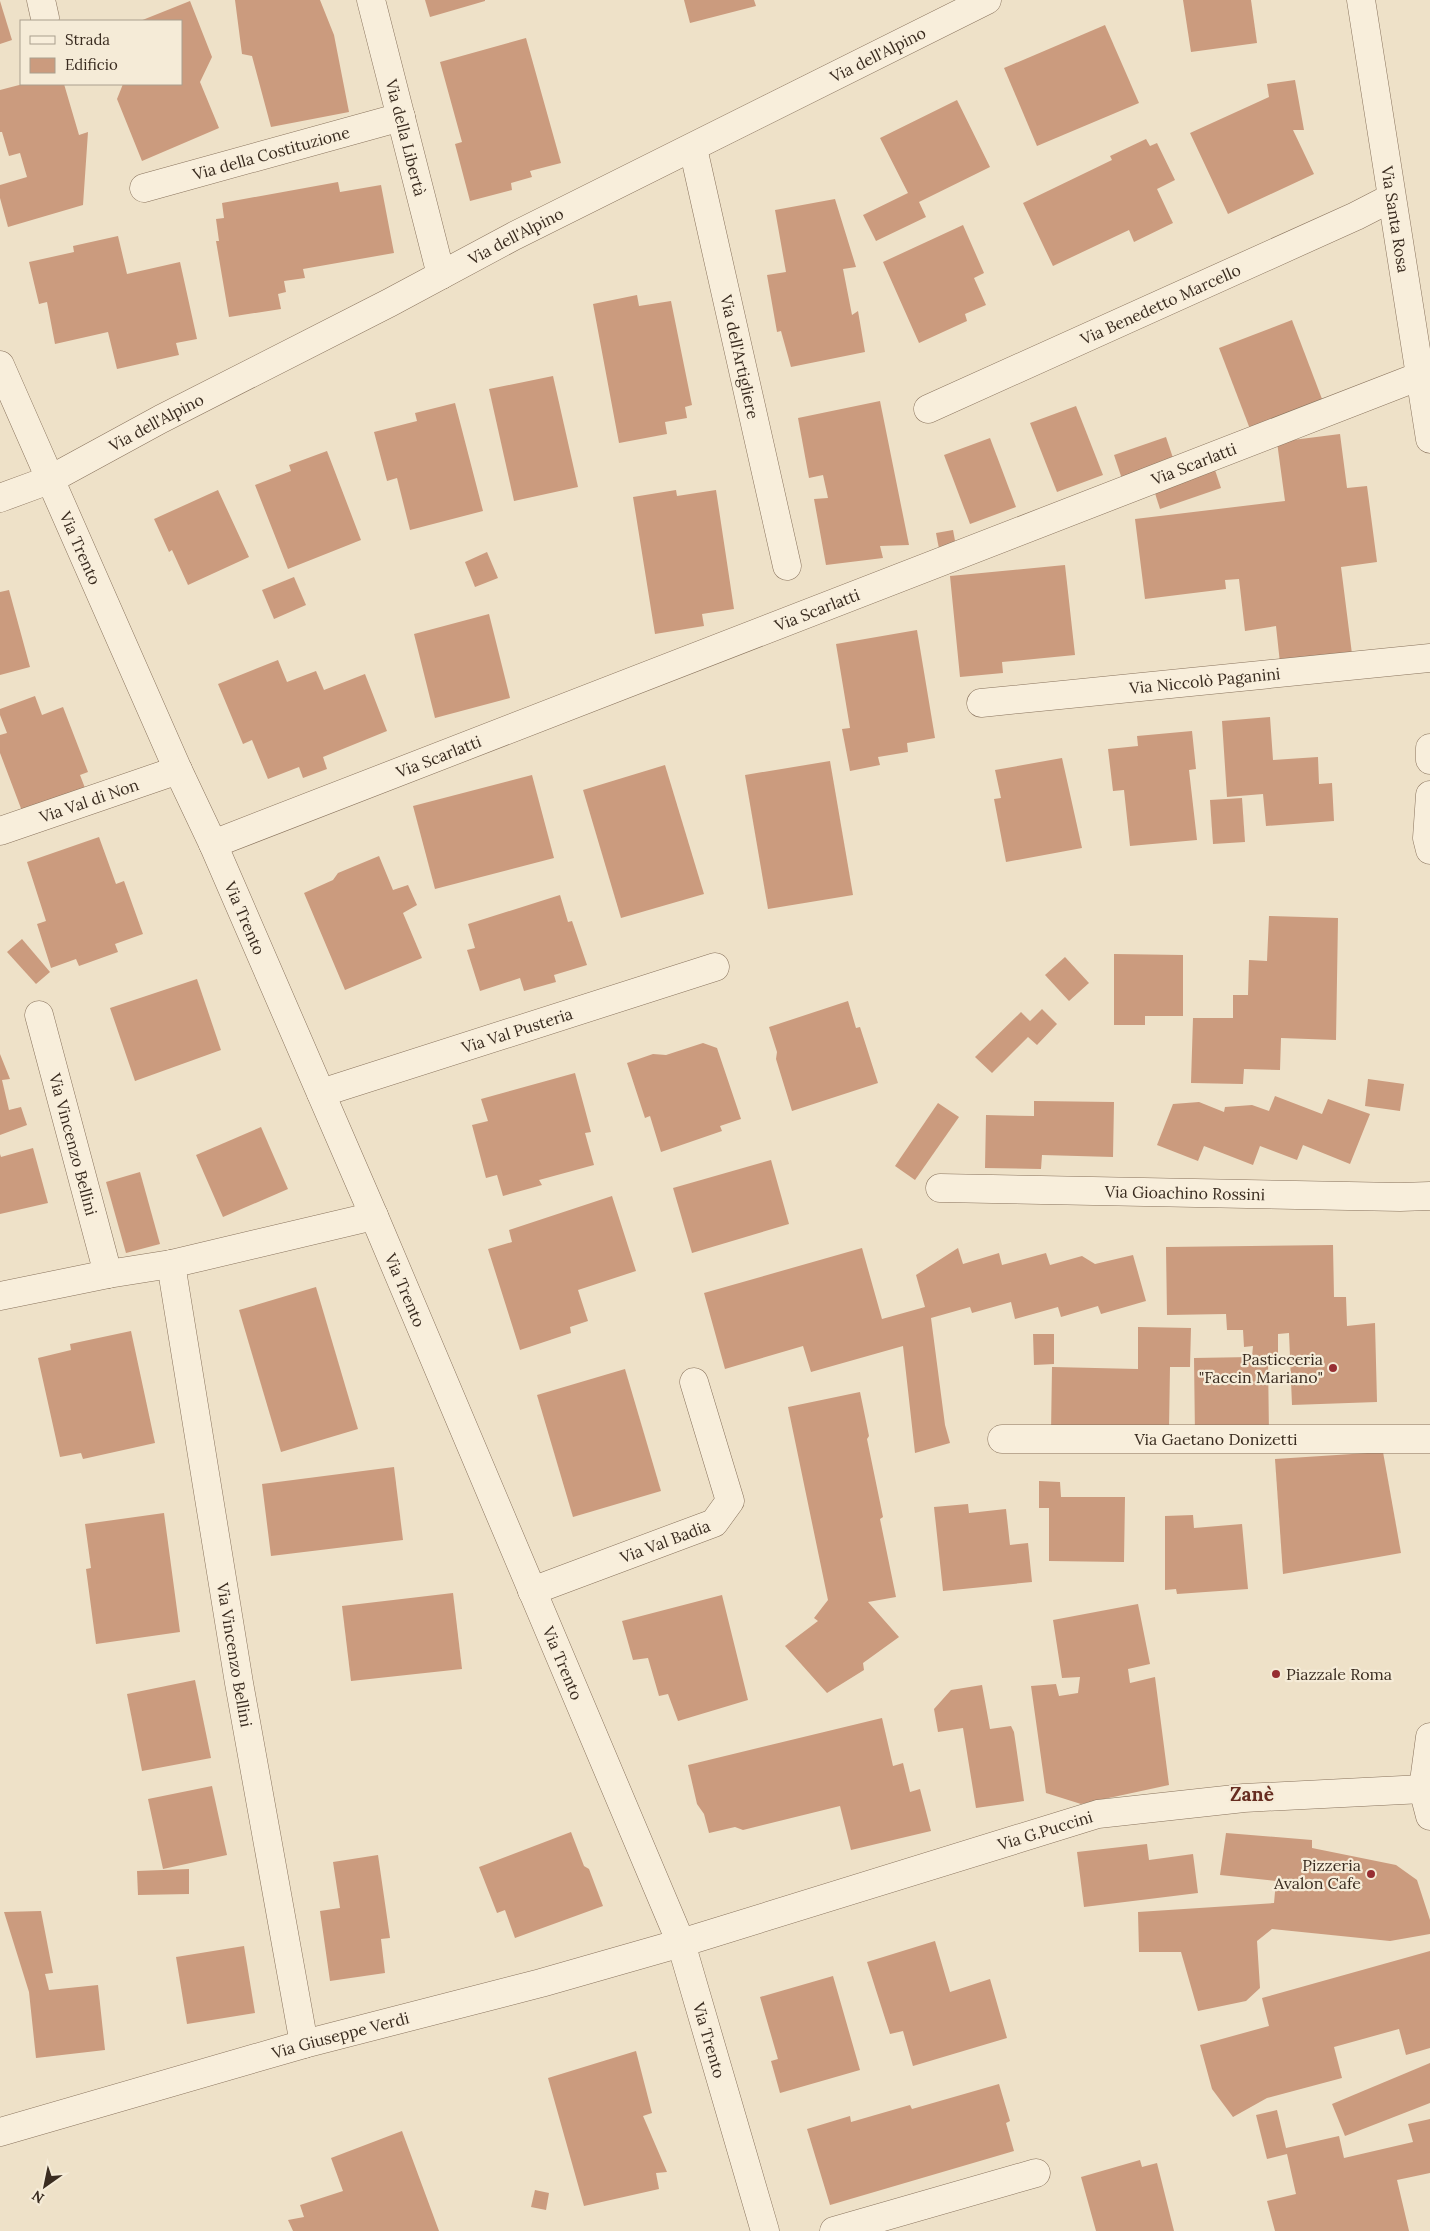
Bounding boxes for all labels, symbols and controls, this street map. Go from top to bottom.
legend [20,20,182,85]
street label: Via dell'Alpino [826,22,929,87]
text: Strada [65,30,110,49]
text: Edificio [65,55,118,74]
street label: Via della Libertà [381,76,431,198]
street label: Via della Costituzione [190,122,352,184]
street label: Via Santa Rosa [1377,164,1414,274]
street label: Via dell'Alpino [464,203,567,269]
street label: Via Benedetto Marcello [1076,259,1244,349]
street label: Via dell'Artigliere [716,292,764,421]
street label: Via dell'Alpino [105,389,207,456]
street label: Via Scarlatti [1148,438,1239,490]
street label: Via Trento [55,508,105,588]
street label: Via Scarlatti [771,584,863,636]
street label: Via Niccolò Paganini [1127,663,1281,698]
street label: Via Scarlatti [392,731,484,782]
street label: Via Val di Non [36,774,141,827]
street label: Via Trento [220,877,270,958]
street label: Via Val Pusteria [458,1003,575,1058]
street label: Via Vincenzo Bellini [45,1070,102,1218]
street label: Via Gioachino Rossini [1104,1181,1265,1204]
street label: Via Trento [381,1249,430,1330]
place label: Pasticceria "Faccin Mariano" [1199,1349,1323,1387]
marker: Pasticceria "Faccin Mariano" [1327,1362,1339,1374]
street label: Via Gaetano Donizetti [1133,1429,1298,1449]
street label: Via Val Badia [616,1515,713,1568]
street label: Via Vincenzo Bellini [213,1580,257,1729]
street label: Via Trento [538,1622,587,1703]
place label: Piazzale Roma [1286,1664,1392,1684]
marker: Piazzale Roma [1270,1668,1282,1680]
district label: Zanè [1230,1782,1274,1806]
street label: Via G.Puccini [994,1806,1095,1855]
place label: Pizzeria Avalon Cafe [1273,1855,1361,1893]
marker: Pizzeria Avalon Cafe [1365,1868,1377,1880]
street label: Via Trento [689,1999,730,2080]
street label: Via Giuseppe Verdi [269,2007,411,2063]
north arrow [20,2161,70,2211]
text: N [28,2186,47,2207]

